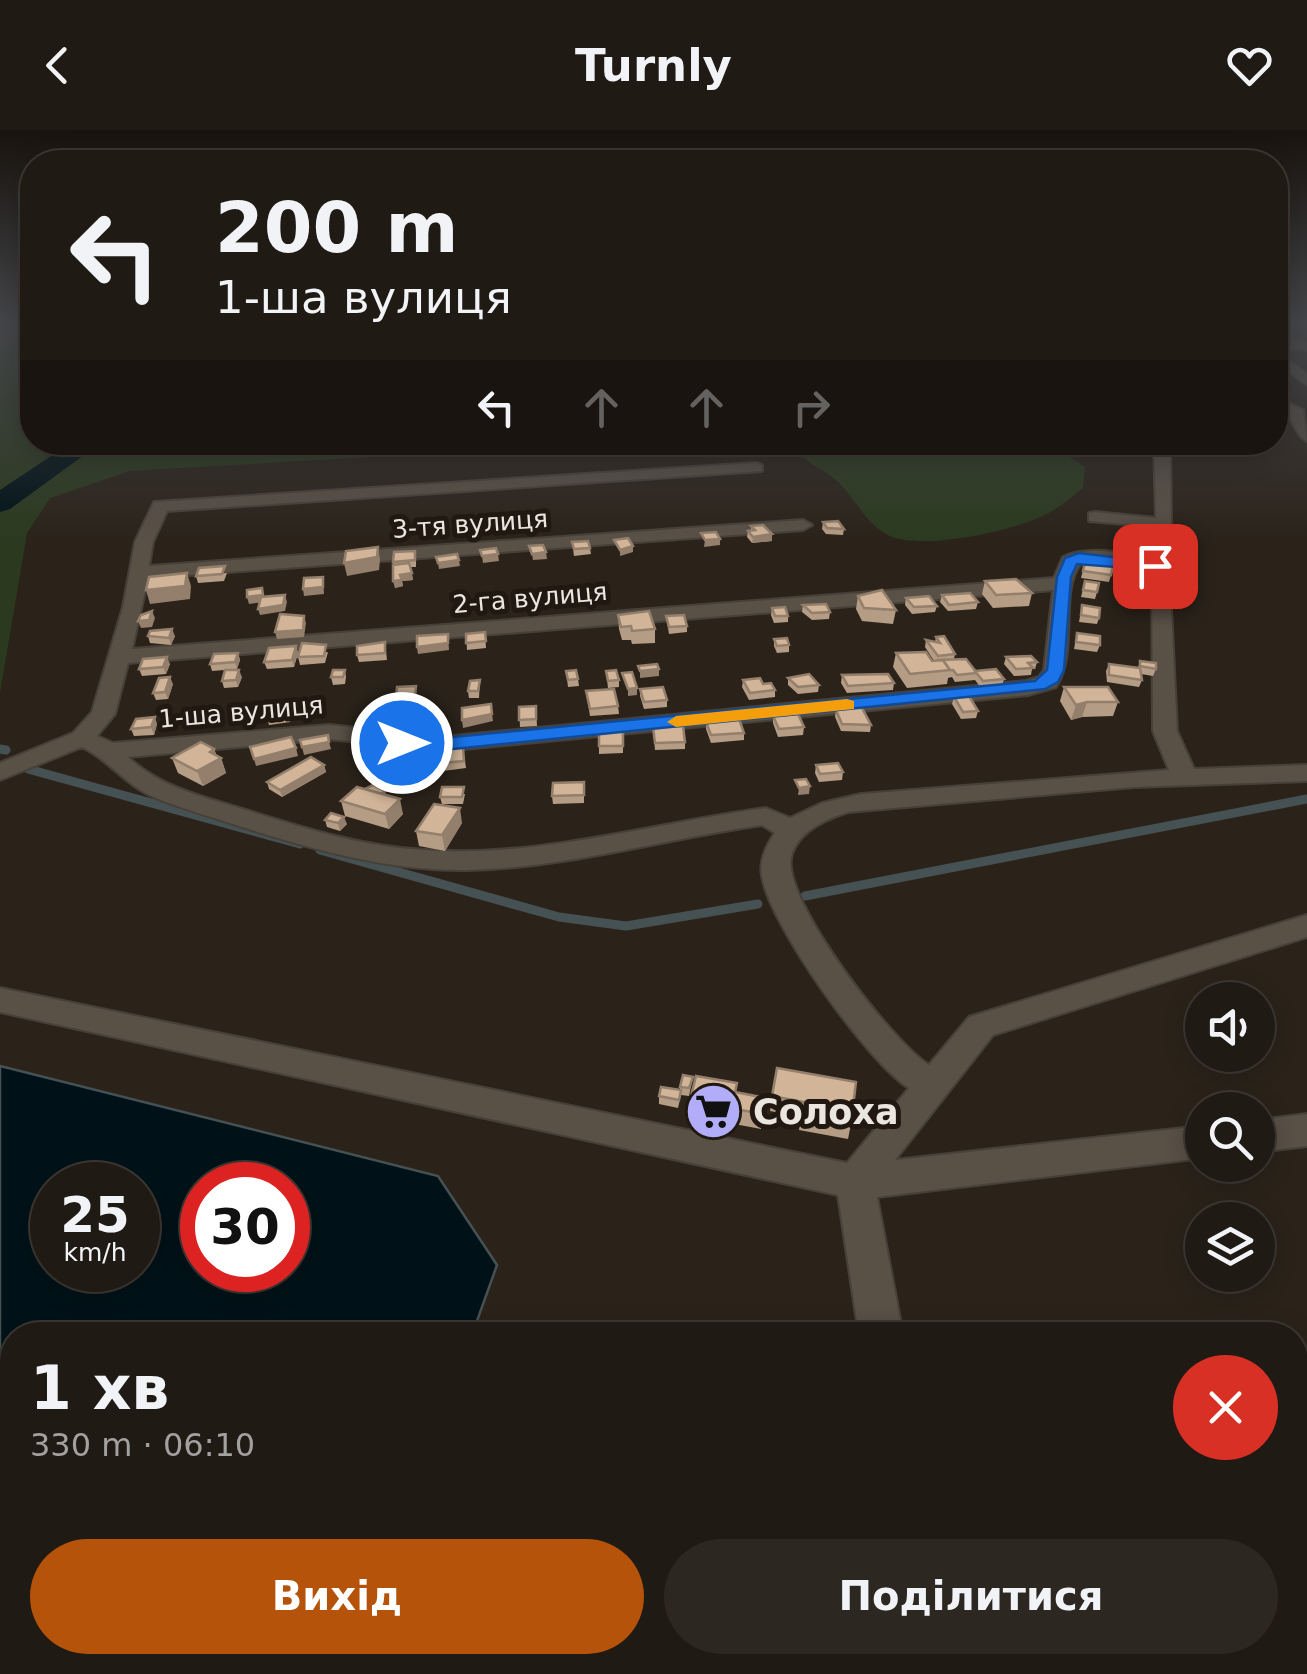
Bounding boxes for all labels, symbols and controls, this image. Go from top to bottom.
icon: back [30,38,85,93]
icon: heart [1222,38,1277,93]
text: Turnly [575,39,732,92]
text: 200 m [215,187,458,269]
icon: left [50,190,180,320]
text: 1-ша вулиця [215,271,512,324]
icon: left [469,380,524,435]
icon: ahead [574,380,629,435]
icon: ahead [679,380,734,435]
icon: right [784,380,839,435]
street label: 3-тя вулиця [391,504,549,544]
pin [1113,524,1198,609]
icon: arrive [1128,539,1183,594]
street label: 2-га вулиця [451,577,609,619]
street label: 1-ша вулиця [158,690,324,734]
position arrow [350,691,454,795]
map controls [1185,982,1275,1292]
button: sound [1185,982,1275,1072]
supermarket icon: Солоха [684,1082,744,1142]
place label: Солоха [753,1092,899,1132]
button: search [1185,1092,1275,1182]
speed limit sign: 30 [180,1162,310,1292]
text: 25 [60,1186,130,1244]
button: layers [1185,1202,1275,1292]
text: km/h [63,1238,127,1267]
text: 1 хв [30,1353,169,1423]
button: close [1173,1355,1278,1460]
text: 330 m · 06:10 [30,1426,255,1464]
button: Вихід [30,1539,644,1654]
button: Поділитися [664,1539,1278,1654]

